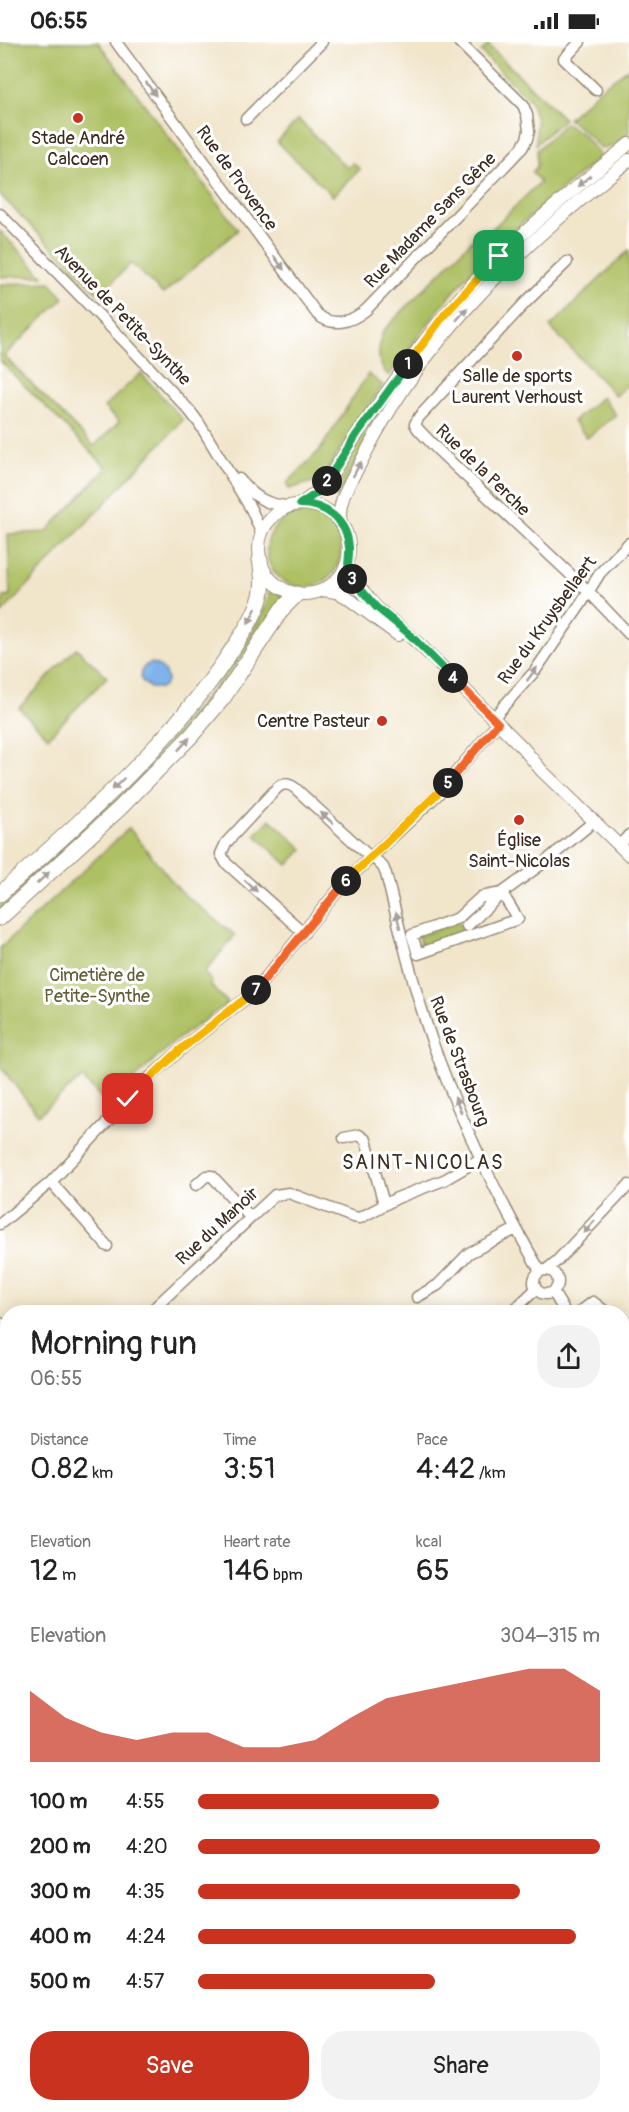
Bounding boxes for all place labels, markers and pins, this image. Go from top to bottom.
marker: Stade André Calcoen [71,111,85,125]
place label: Stade André Calcoen [31,127,125,171]
pin [473,230,524,281]
pin: 1 [393,349,423,379]
marker: Salle de sports Laurent Verhoust [510,349,524,363]
place label: Salle de sports Laurent Verhoust [451,365,583,409]
pin: 2 [312,466,342,496]
pin: 3 [337,564,367,594]
pin: 4 [438,663,468,693]
place label: Centre Pasteur [257,710,371,733]
marker: Centre Pasteur [375,714,389,728]
pin: 5 [433,768,463,798]
marker: Église Saint-Nicolas [512,813,526,827]
place label: Église Saint-Nicolas [468,829,570,873]
pin: 6 [331,866,361,896]
pin: 7 [241,975,271,1005]
pin [102,1073,153,1124]

